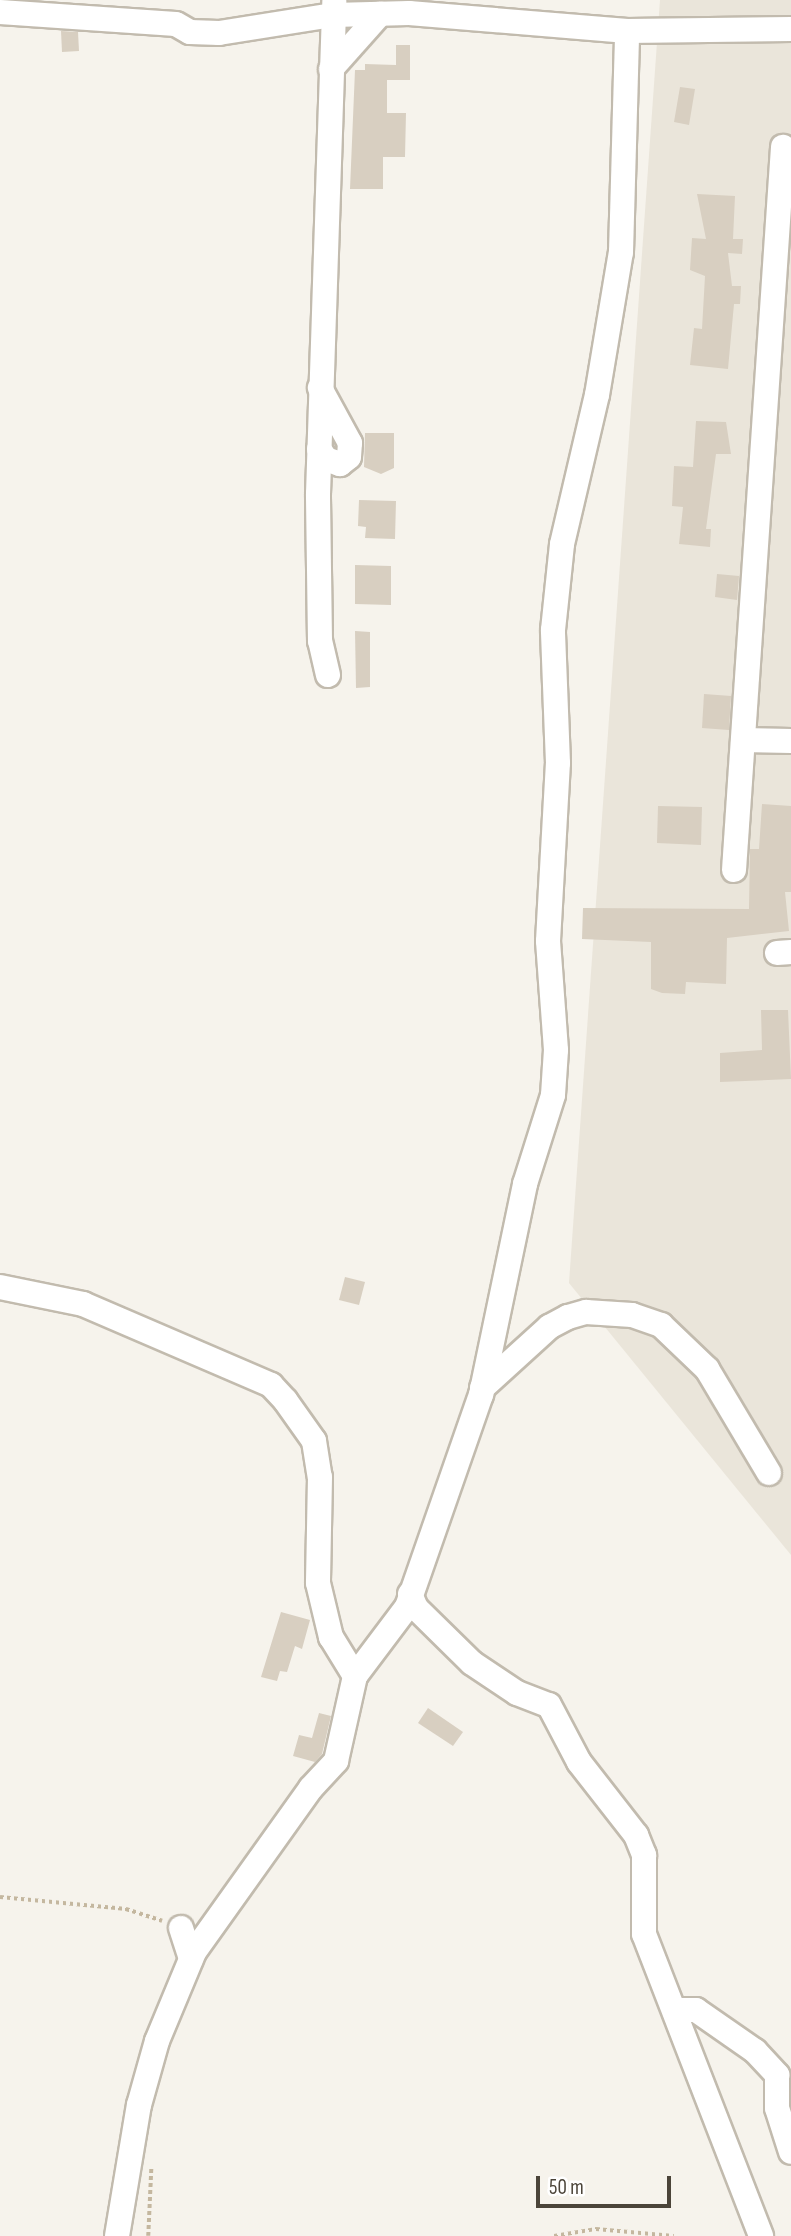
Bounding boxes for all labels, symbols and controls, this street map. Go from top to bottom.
scale bar [539,2162,674,2206]
text: 50 m [549,2175,584,2200]

